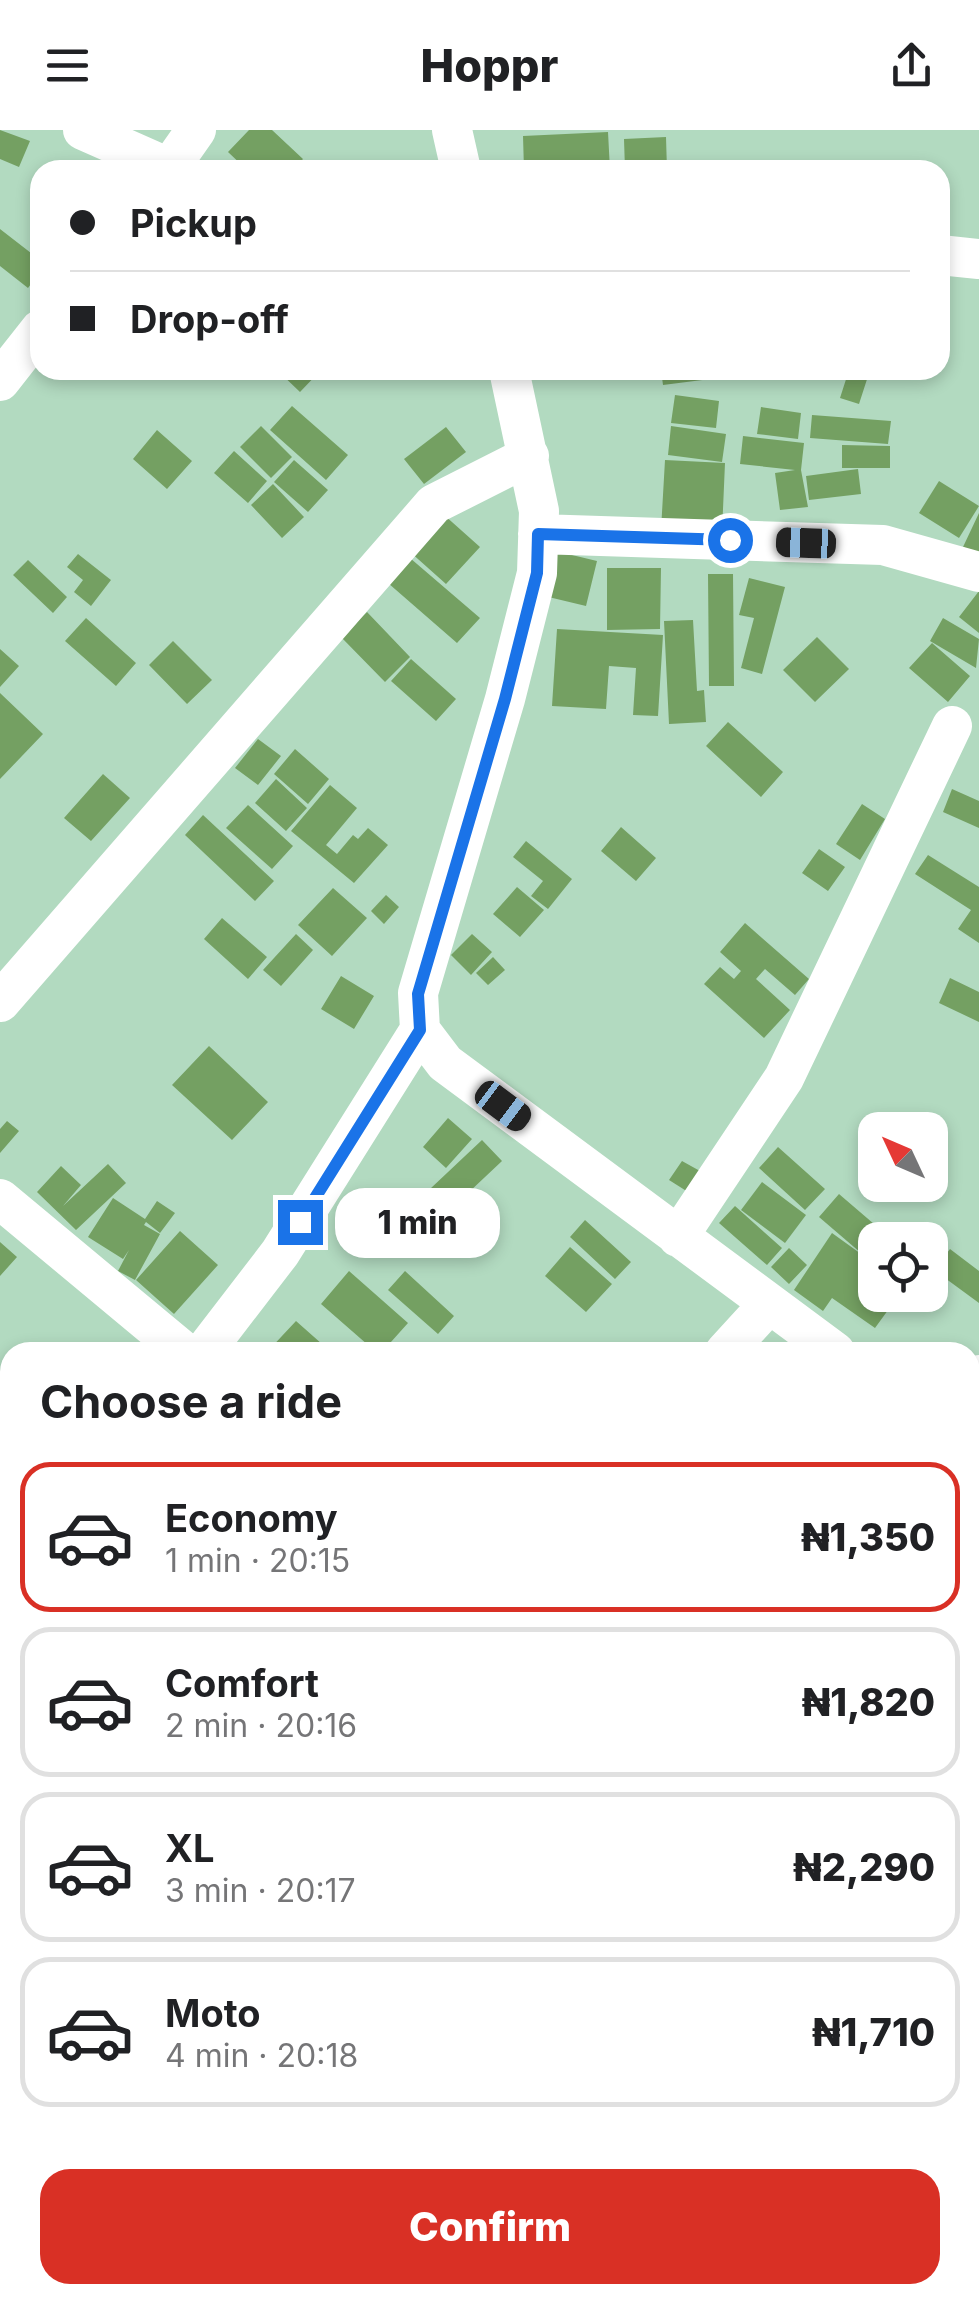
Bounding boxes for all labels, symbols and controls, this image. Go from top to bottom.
icon: menu [40,38,95,93]
text: Hoppr [421,38,558,93]
icon: share [884,38,939,93]
text: Pickup [130,200,257,246]
text: Drop-off [130,296,289,342]
route start [708,518,753,563]
car [775,527,837,559]
car [470,1076,536,1136]
north arrow [858,1112,948,1202]
map controls [858,1112,948,1312]
callout: 1 min [335,1187,500,1257]
route end [278,1200,323,1245]
text: 1 min [377,1203,458,1242]
button: locate [858,1222,948,1312]
text: Choose a ride [40,1374,342,1429]
icon: car [45,1492,135,1582]
text: Economy [165,1495,338,1541]
text: ₦1,350 [801,1514,935,1560]
text: 1 min · 20:15 [165,1541,350,1580]
icon: car [45,1657,135,1747]
text: Comfort [165,1660,319,1706]
text: ₦1,820 [802,1679,935,1725]
text: 2 min · 20:16 [165,1706,357,1745]
icon: car [45,1822,135,1912]
text: XL [165,1825,215,1871]
text: ₦2,290 [793,1844,935,1890]
text: 3 min · 20:17 [165,1871,356,1910]
icon: car [45,1987,135,2077]
text: Moto [165,1990,261,2036]
text: ₦1,710 [812,2009,935,2055]
text: 4 min · 20:18 [165,2036,358,2075]
button: Confirm [40,2169,940,2284]

